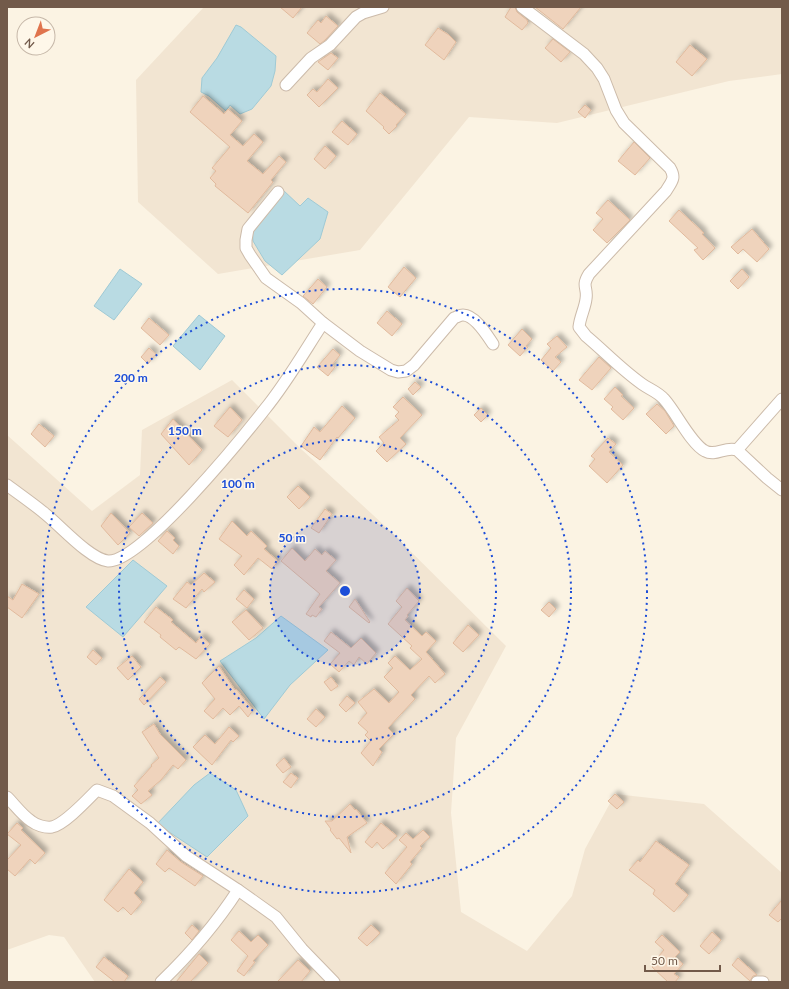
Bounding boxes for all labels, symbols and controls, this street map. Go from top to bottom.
north arrow [16,16,56,56]
text: N [21,36,36,51]
text: 200 m [114,370,148,385]
text: 150 m [168,423,202,438]
text: 100 m [221,476,255,491]
text: 50 m [279,530,305,545]
centre of rings [338,584,352,598]
scale bar [645,947,720,973]
text: 50 m [651,953,678,968]

